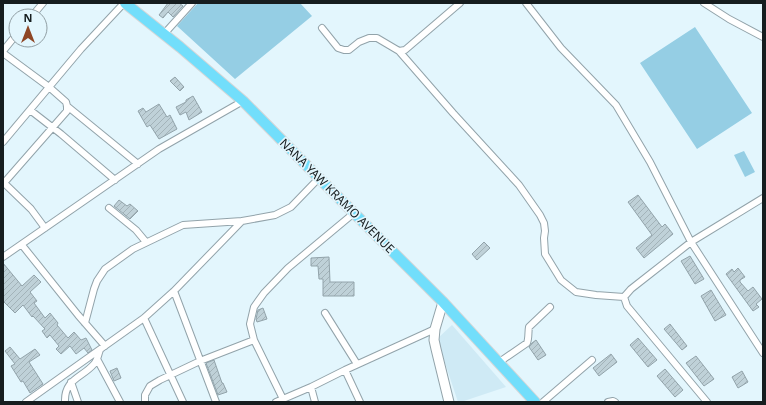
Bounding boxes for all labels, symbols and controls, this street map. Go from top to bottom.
north arrow [8,8,48,48]
text: N [24,10,32,25]
street label: NANA YAW KRAMO AVENUE [276,135,398,257]

